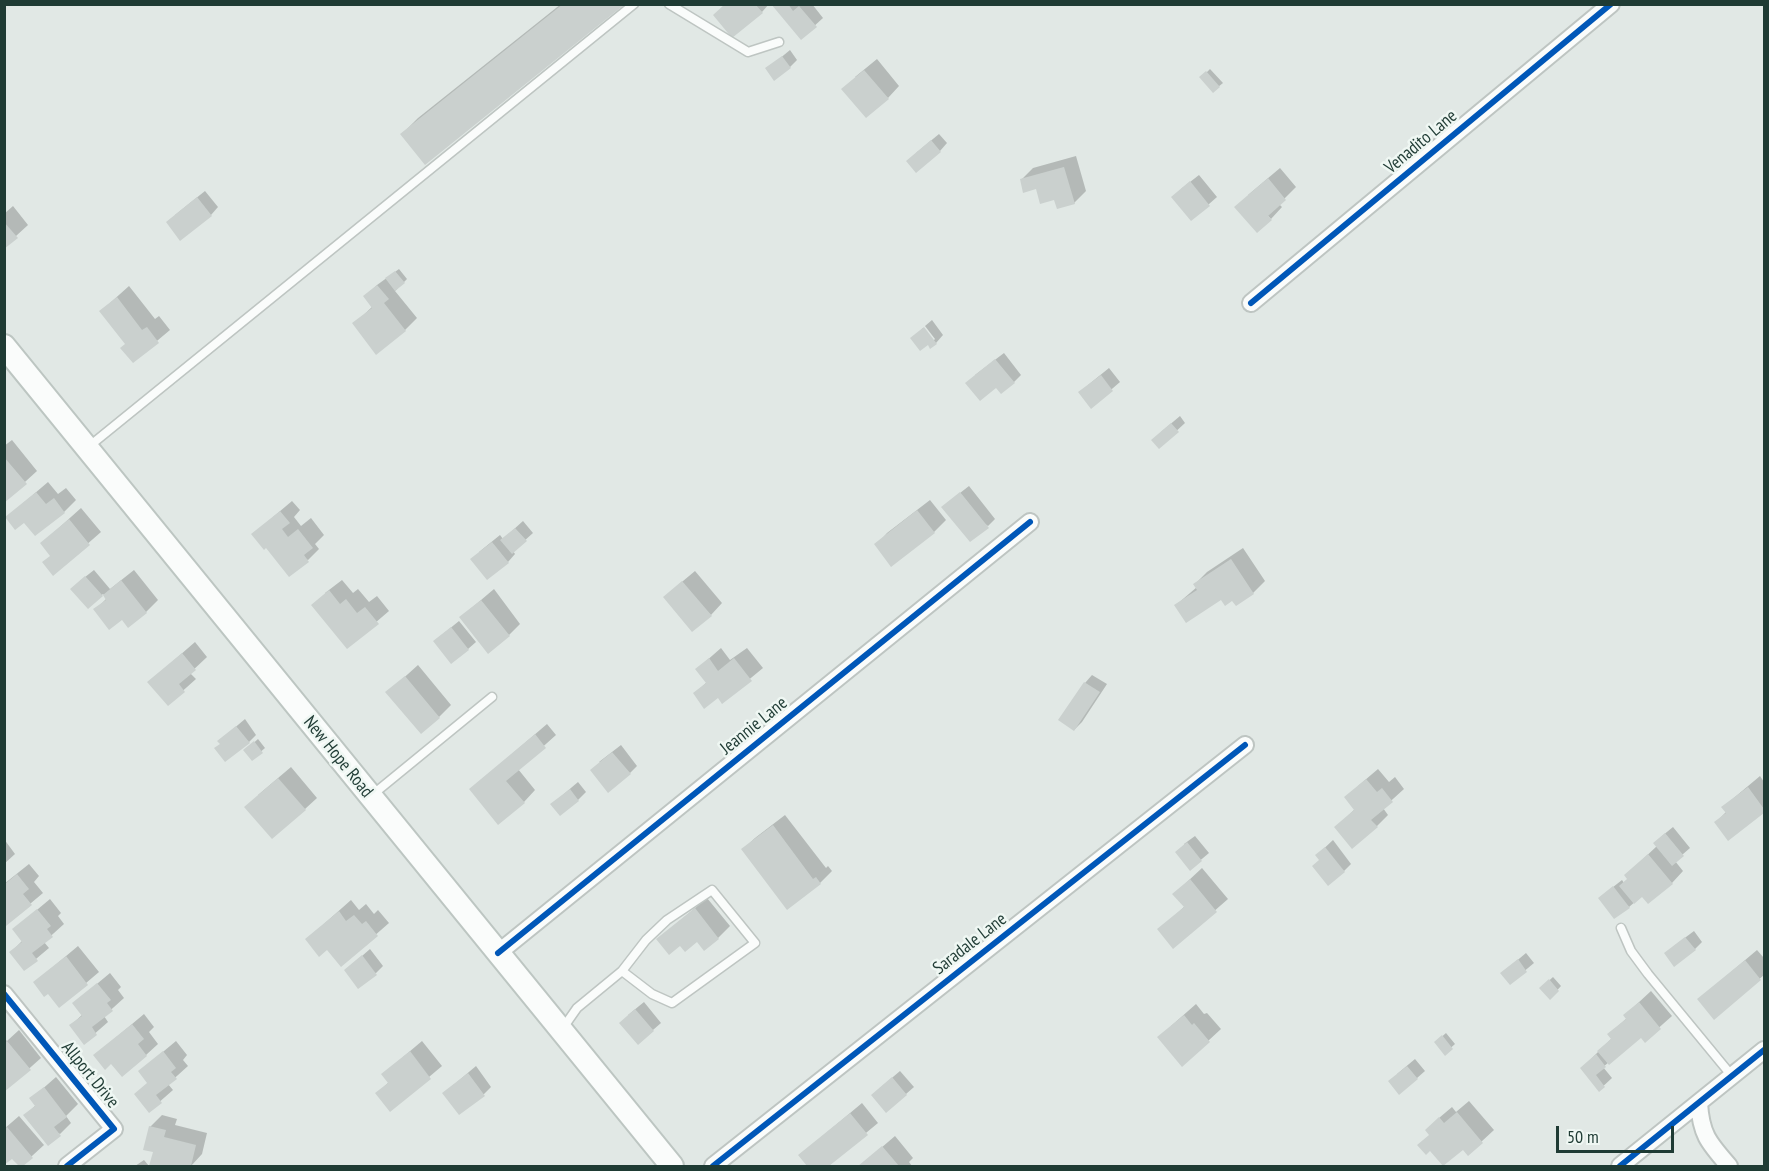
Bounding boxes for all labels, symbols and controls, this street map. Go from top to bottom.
street label: Venadito Lane [1380,105,1462,179]
street label: Jeannie Lane [716,693,792,759]
street label: New Hope Road [299,712,377,802]
street label: Saradale Lane [929,909,1011,979]
street label: Allport Drive [57,1037,123,1113]
scale bar [1559,1114,1678,1152]
text: 50 m [1567,1125,1599,1148]

